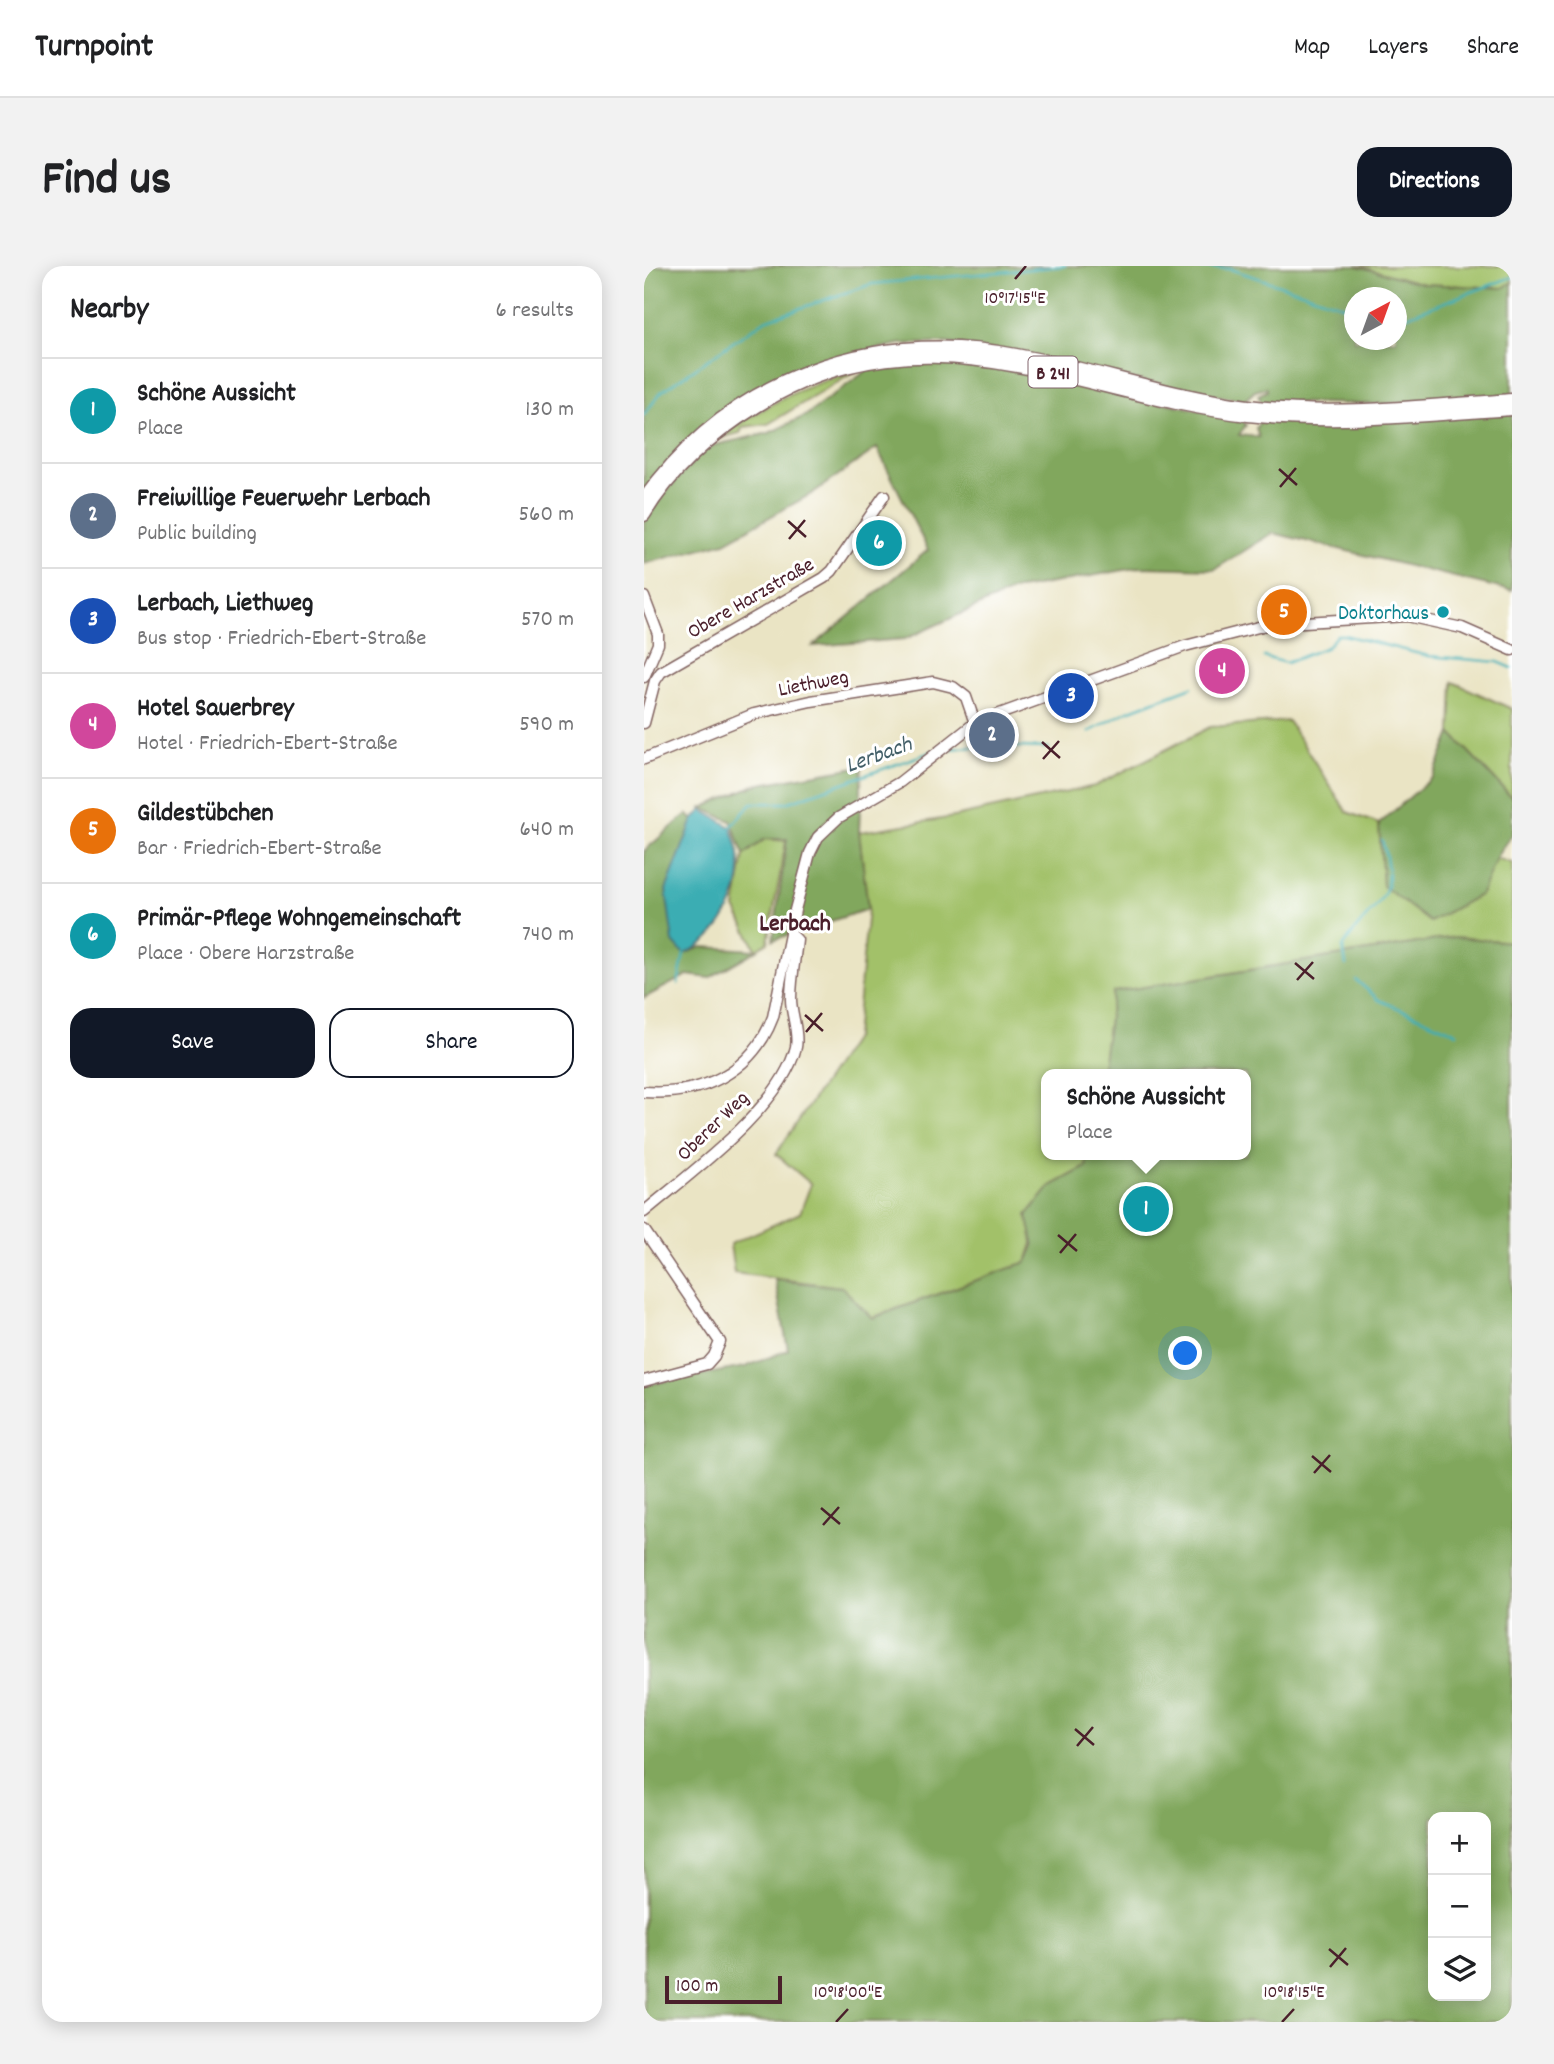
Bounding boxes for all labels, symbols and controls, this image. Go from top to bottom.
text: Turnpoint [35,25,153,72]
text: Map [1294,31,1330,65]
text: Layers [1368,31,1429,65]
text: Share [1467,31,1519,65]
text: Find us [42,147,171,217]
button: Directions [1357,147,1512,217]
text: 10°17'15"E [985,287,1045,312]
north arrow [1344,287,1407,350]
text: Nearby [70,290,148,333]
text: 6 results [496,295,574,328]
road number: B 241 [1028,356,1078,388]
text: Schöne Aussicht [137,376,296,413]
text: 1 [90,394,96,427]
text: 130 m [525,394,574,427]
text: Place [137,413,183,446]
text: Freiwillige Feuerwehr Lerbach [137,481,430,518]
text: 2 [88,499,98,532]
text: 560 m [518,499,574,532]
pin: 6 [856,517,902,569]
text: Public building [137,518,257,551]
street label: Obere Harzstraße [682,551,821,648]
text: Lerbach, Liethweg [137,586,313,623]
pin: 5 [1261,586,1307,638]
place label: Doktorhaus [1338,600,1429,630]
text: 3 [88,604,98,637]
text: 570 m [521,604,574,637]
marker: Doktorhaus [1435,604,1451,620]
text: Bus stop · Friedrich-Ebert-Straße [137,623,426,656]
pin: 4 [1199,645,1245,697]
street label: Liethweg [776,663,851,706]
pin: 3 [1048,670,1094,722]
text: Hotel Sauerbrey [137,691,294,728]
text: 4 [88,709,98,742]
text: 590 m [519,709,574,742]
pin: 2 [969,709,1015,761]
text: Hotel · Friedrich-Ebert-Straße [137,728,398,761]
water label: Lerbach [841,729,918,784]
text: Gildestübchen [137,796,274,833]
text: 5 [88,814,98,847]
text: 640 m [520,814,574,847]
text: Bar · Friedrich-Ebert-Straße [137,833,382,866]
text: Primär-Pflege Wohngemeinschaft [137,901,461,938]
district label: Lerbach [759,908,831,942]
text: 6 [87,919,99,952]
text: 740 m [522,919,574,952]
text: Place · Obere Harzstraße [137,938,354,971]
button: Save [70,1008,315,1078]
button: Share [329,1008,574,1078]
popup [1041,1069,1251,1160]
text: Schöne Aussicht [1067,1080,1225,1117]
street label: Oberer Weg [671,1085,757,1169]
text: Place [1067,1117,1113,1150]
pin: 1 [1123,1183,1169,1235]
your location [1168,1336,1202,1370]
map controls [1428,1812,1491,2001]
button: + [1428,1812,1491,1875]
button: − [1428,1875,1491,1938]
button: layers [1428,1938,1491,2001]
scale bar [665,1973,782,2005]
text: 100 m [676,1974,718,2001]
text: 10°18'00"E [814,1981,882,2006]
text: 10°18'15"E [1263,1981,1325,2006]

